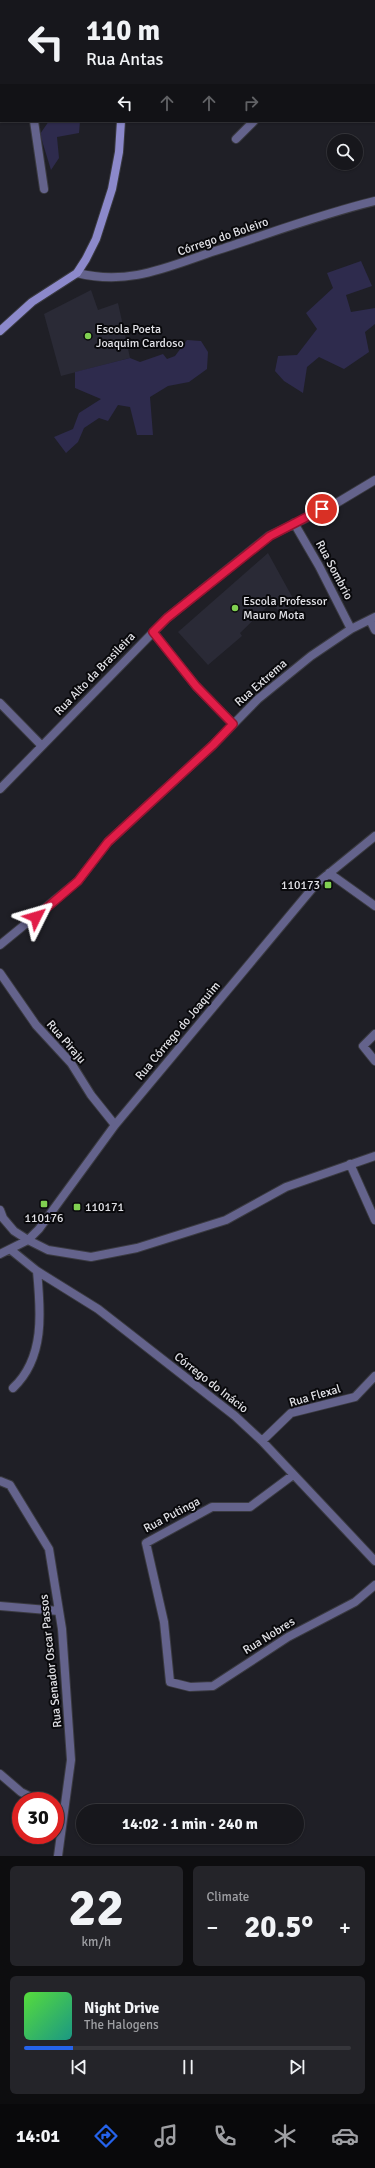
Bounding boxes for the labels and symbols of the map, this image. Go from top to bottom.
street label: Córrego do Boleiro [176,214,270,260]
place label: Escola Poeta Joaquim Cardoso [96,322,184,351]
marker: Escola Poeta Joaquim Cardoso [83,331,93,341]
pin [305,492,339,526]
street label: Rua Sombrio [312,538,356,602]
place label: Escola Professor Mauro Mota [243,594,328,623]
marker: Escola Professor Mauro Mota [230,603,240,613]
street label: Rua Alto da Brasileira [51,629,139,719]
street label: Rua Extrema [232,656,290,710]
place label: 110173 [281,878,320,893]
marker: 110173 [323,880,333,890]
position arrow [15,896,57,938]
street label: Rua Córrego do Joaquim [132,979,224,1083]
street label: Rua Piraju [43,1017,89,1067]
marker: 110176 [39,1199,49,1209]
place label: 110171 [85,1200,124,1215]
marker: 110171 [72,1202,82,1212]
place label: 110176 [25,1211,63,1226]
street label: Córrego do Inácio [171,1349,251,1417]
street label: Rua Flexal [287,1381,343,1411]
street label: Rua Putinga [141,1494,203,1536]
street label: Rua Senador Oscar Passos [37,1594,65,1728]
street label: Rua Nobres [240,1614,298,1658]
speed limit sign: 30 [12,1792,64,1844]

